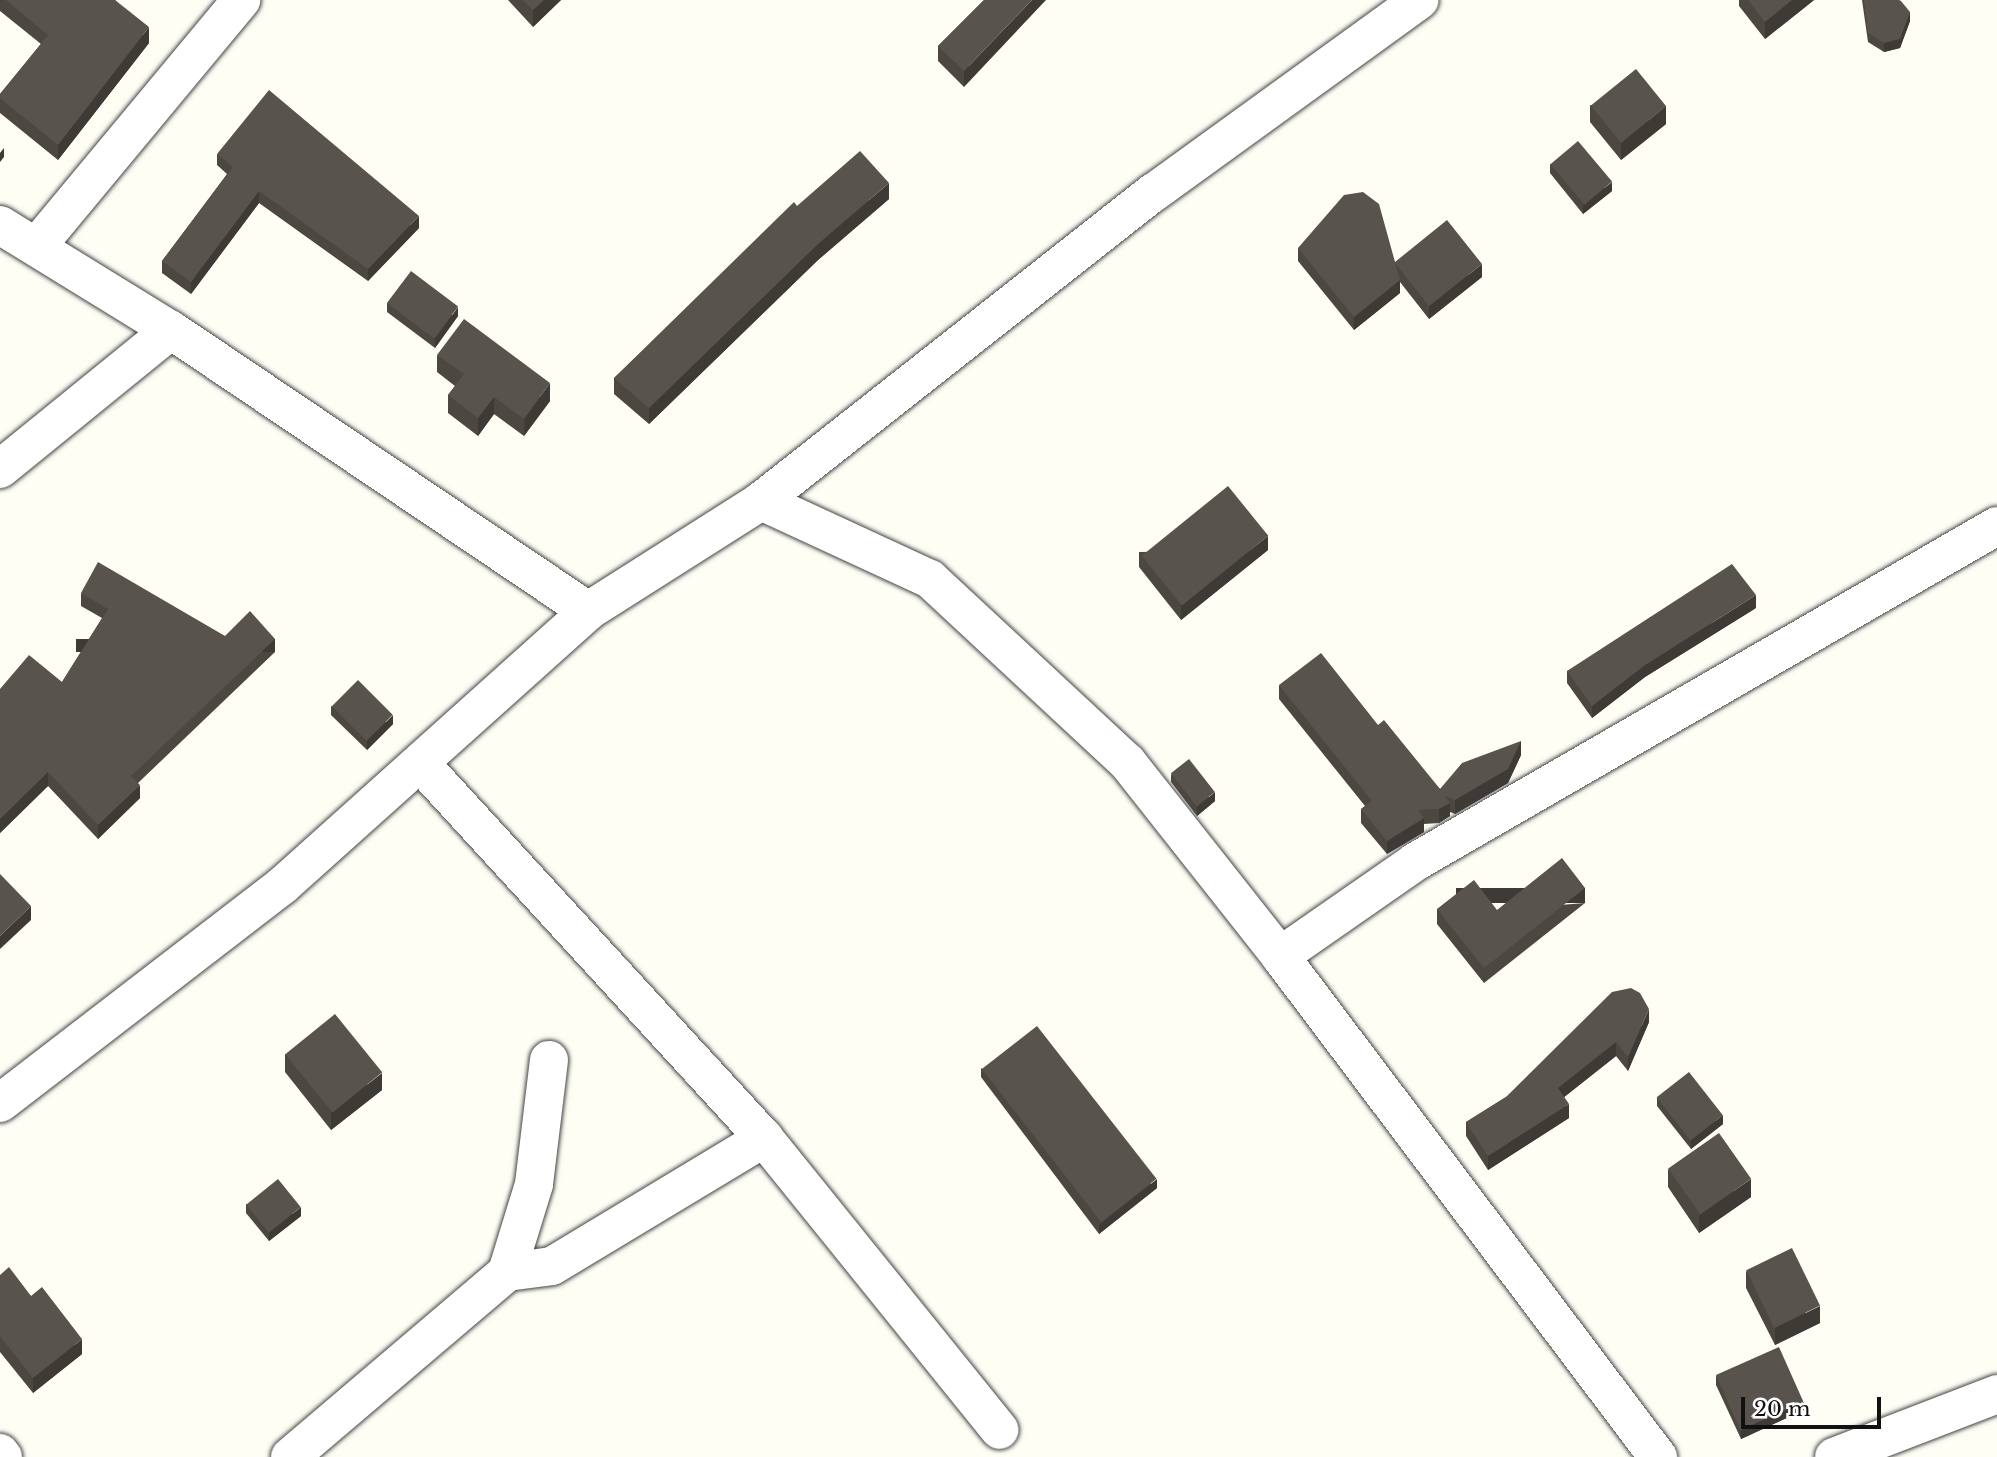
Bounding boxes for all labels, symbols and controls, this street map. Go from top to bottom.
scale bar [1745,1384,1885,1428]
text: 20 m [1754,1396,1811,1422]

